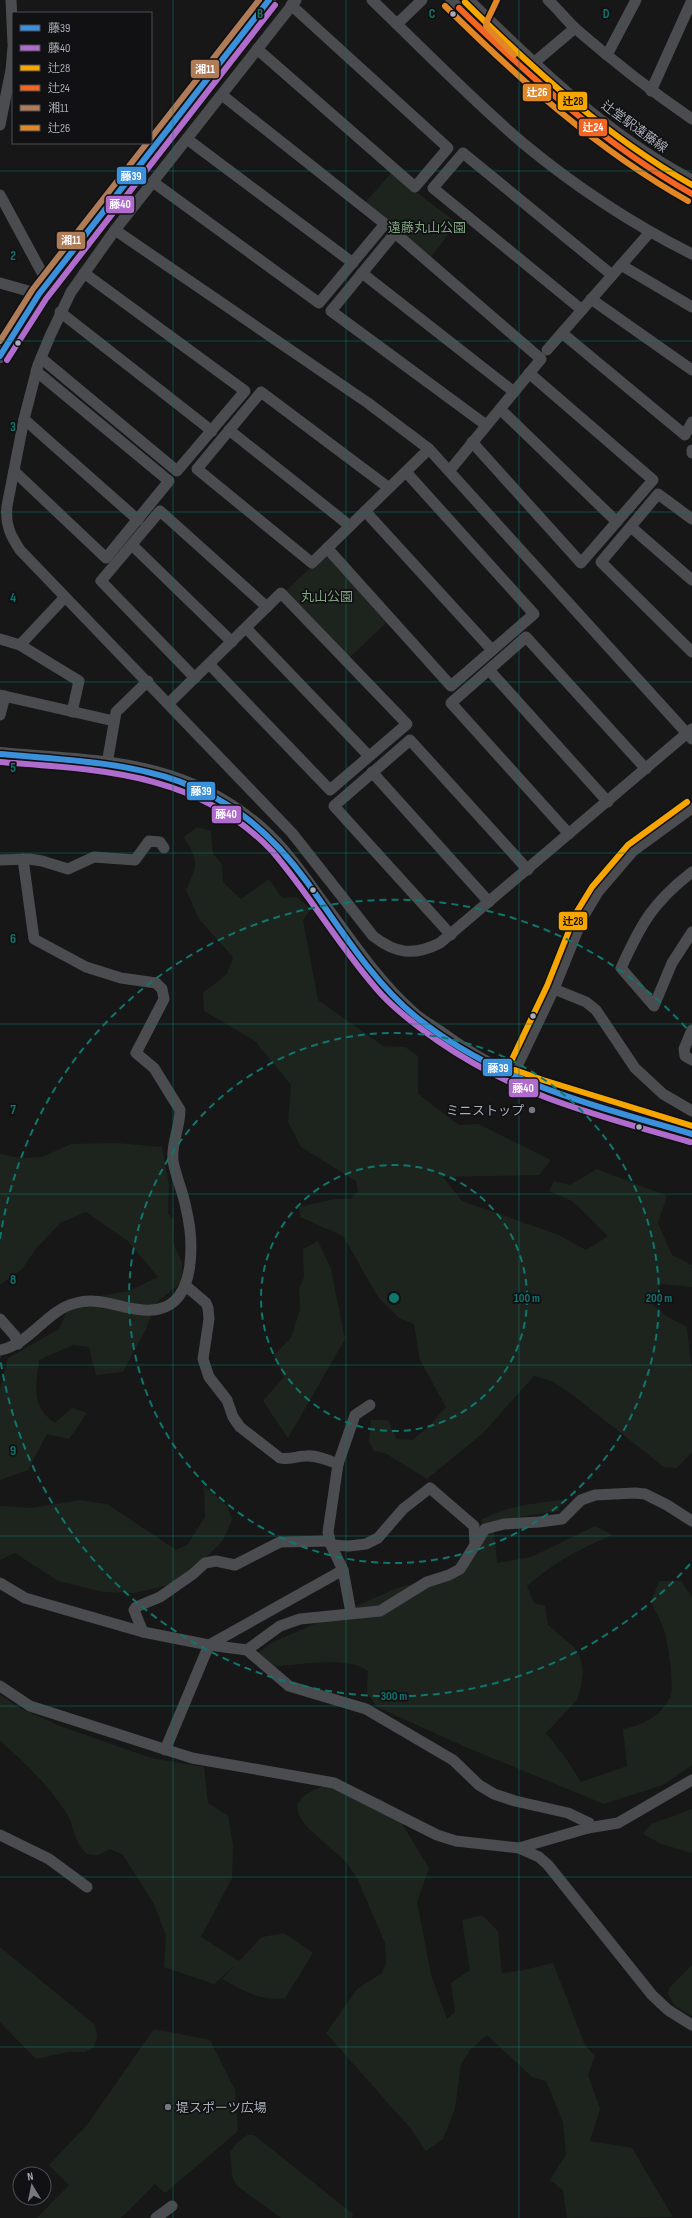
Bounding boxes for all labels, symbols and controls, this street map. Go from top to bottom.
text: B [257,6,263,22]
text: C [429,6,436,22]
text: D [603,6,610,22]
unlabelled marker [448,9,458,19]
legend [12,12,152,144]
text: 藤39 [48,21,70,36]
text: 藤40 [48,41,70,56]
line badge: 湘11 [190,59,220,79]
text: 辻28 [48,61,70,76]
text: 湘11 [195,63,215,76]
text: 辻24 [48,81,70,96]
line badge: 辻26 [522,83,552,102]
text: 辻26 [527,86,548,99]
line badge: 辻28 [557,91,588,111]
text: 辻28 [562,95,584,108]
street label: 辻堂駅遠藤線 [598,97,671,156]
text: 湘11 [48,101,69,116]
line badge: 辻24 [578,118,608,137]
text: 辻26 [48,121,70,136]
text: 辻24 [583,121,603,134]
line badge: 藤39 [116,166,147,185]
text: 藤39 [120,170,142,183]
line badge: 藤40 [105,195,135,214]
text: 藤40 [109,198,131,211]
park label: 遠藤丸山公園 [388,220,466,236]
line badge: 湘11 [56,231,86,250]
text: 湘11 [61,234,81,247]
text: 2 [10,248,16,264]
unlabelled marker [13,338,23,348]
text: 3 [10,419,16,435]
park label: 丸山公園 [301,589,353,605]
text: 4 [10,590,16,606]
text: 5 [10,760,16,776]
line badge: 藤39 [186,781,216,801]
text: 藤39 [190,785,212,798]
line badge: 藤40 [211,805,242,824]
text: 藤40 [215,808,237,821]
unlabelled marker [308,885,318,895]
line badge: 辻28 [558,911,588,931]
text: 辻28 [562,915,584,928]
text: 6 [10,931,16,947]
unlabelled marker [528,1011,538,1021]
line badge: 藤39 [482,1058,513,1077]
text: 藤39 [487,1062,509,1075]
line badge: 藤40 [508,1078,539,1098]
text: 藤40 [512,1082,534,1095]
text: 7 [10,1102,16,1118]
place label: ミニストップ [446,1103,524,1119]
marker: ミニストップ [527,1105,537,1115]
unlabelled marker [634,1122,644,1132]
text: 8 [10,1272,16,1288]
centre of rings [387,1291,401,1305]
text: 100 m [514,1291,540,1306]
text: 200 m [646,1291,672,1306]
text: 9 [10,1443,16,1459]
text: 300 m [381,1689,407,1704]
place label: 堤スポーツ広場 [176,2100,267,2116]
marker: 堤スポーツ広場 [163,2102,173,2112]
north arrow [12,2166,52,2206]
text: N [26,2170,34,2184]

